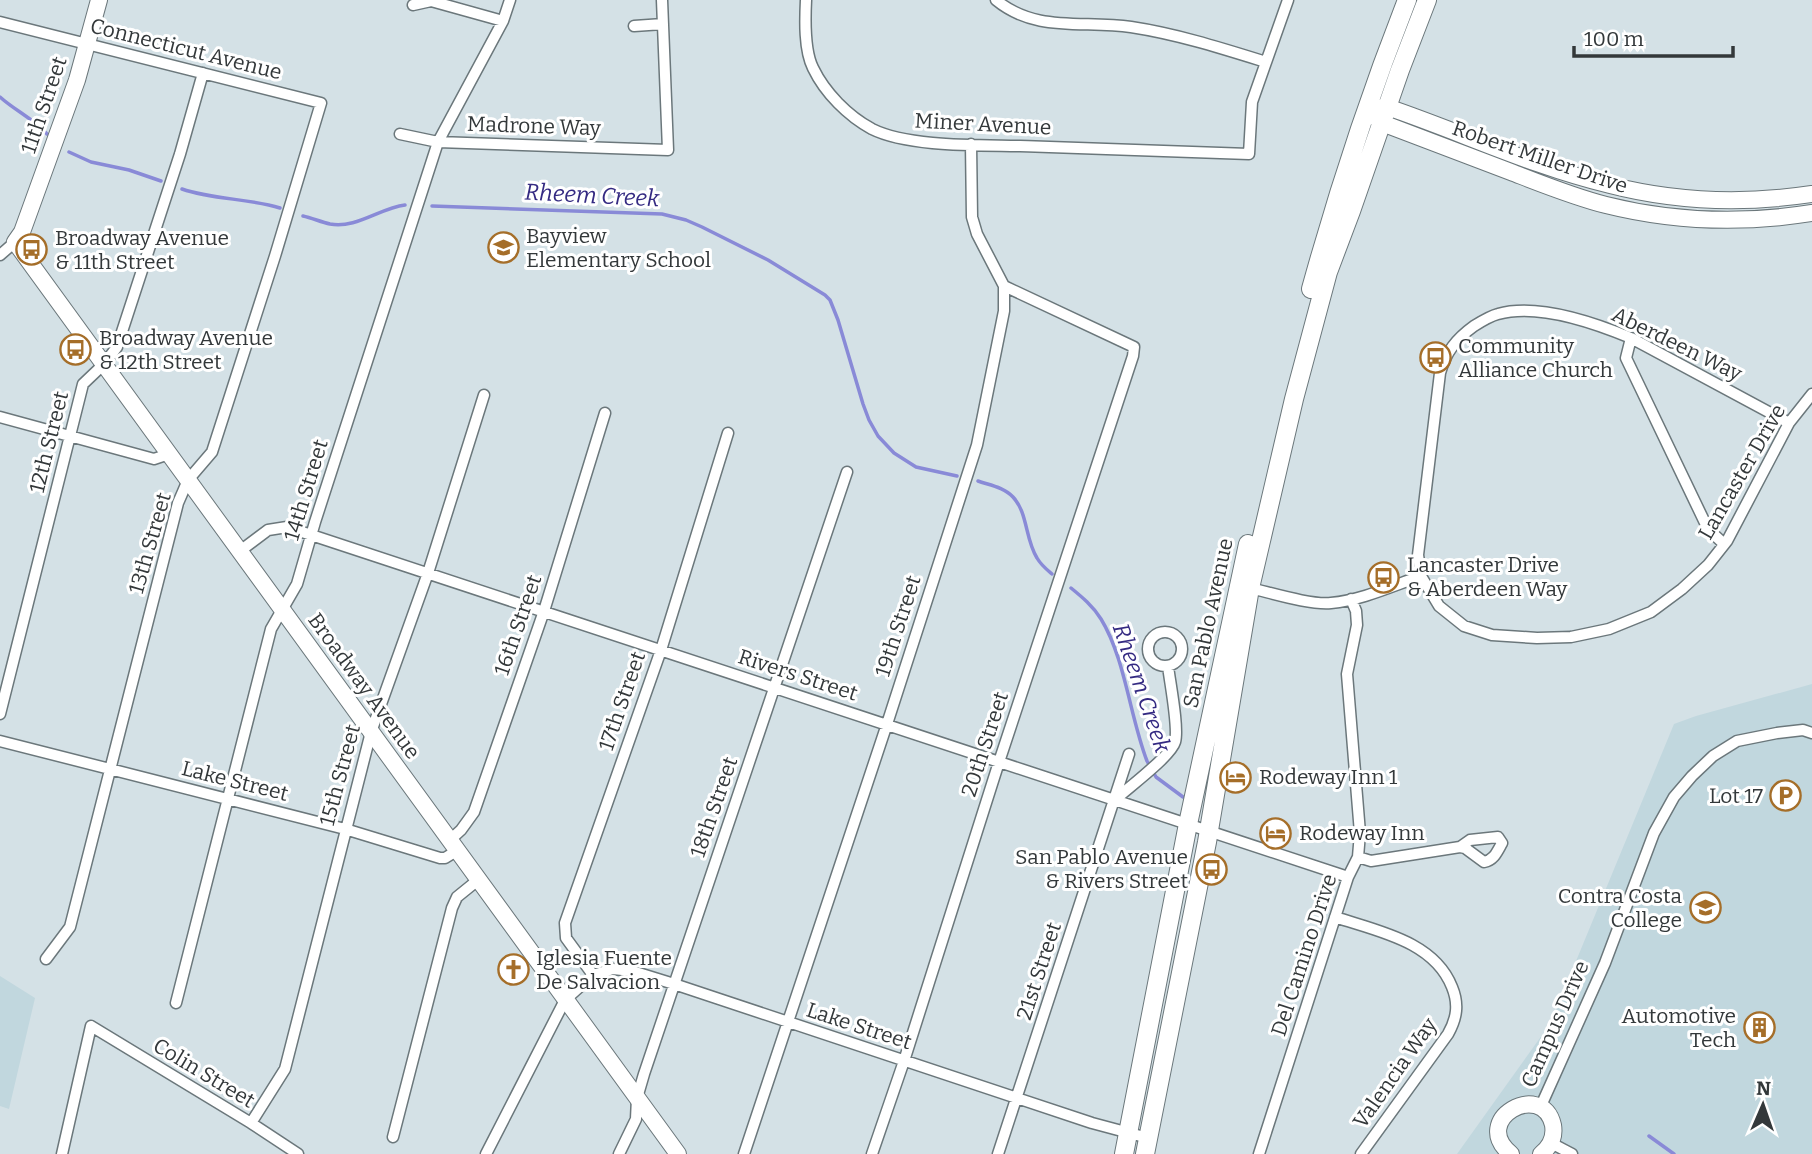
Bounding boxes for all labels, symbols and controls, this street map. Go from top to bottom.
street label: Connecticut Avenue [88,13,284,85]
scale bar [1574,14,1733,58]
text: 100 m [1584,26,1644,52]
street label: 11th Street [15,53,73,157]
street label: Miner Avenue [914,107,1052,141]
street label: Madrone Way [467,111,602,141]
street label: Robert Miller Drive [1449,115,1631,199]
water label: Rheem Creek [524,177,661,213]
place label: Bayview Elementary School [526,223,711,273]
place label: Broadway Avenue & 11th Street [55,225,229,275]
school or university icon: Bayview Elementary School [486,231,520,265]
bus stop icon: Broadway Avenue & 11th Street [15,233,49,267]
street label: Aberdeen Way [1608,301,1747,387]
place label: Broadway Avenue & 12th Street [99,325,273,375]
bus stop icon: Broadway Avenue & 12th Street [59,333,93,367]
place label: Community Alliance Church [1458,333,1613,383]
bus stop icon: Community Alliance Church [1418,341,1452,375]
street label: 12th Street [24,388,74,496]
street label: Lancaster Drive [1693,400,1791,544]
street label: 14th Street [278,436,334,544]
street label: 13th Street [123,489,177,597]
street label: San Pablo Avenue [1177,536,1239,710]
place label: Lancaster Drive & Aberdeen Way [1407,552,1568,602]
bus stop icon: Lancaster Drive & Aberdeen Way [1367,560,1401,594]
street label: 16th Street [489,571,547,679]
street label: 19th Street [869,572,927,680]
street label: Broadway Avenue [302,608,426,764]
water label: Rheem Creek [1107,620,1177,757]
street label: Rivers Street [735,643,861,707]
street label: 17th Street [593,648,651,754]
street label: 20th Street [956,688,1014,800]
street label: 15th Street [314,721,366,828]
street label: 18th Street [685,753,743,861]
street label: Lake Street [179,755,291,807]
hotel icon: Rodeway Inn 1 [1219,760,1253,794]
place label: Rodeway Inn 1 [1259,764,1398,790]
parking icon: Lot 17 [1769,779,1803,813]
place label: Lot 17 [1709,783,1763,809]
hotel icon: Rodeway Inn [1259,816,1293,850]
place label: Rodeway Inn [1299,820,1425,846]
place label: San Pablo Avenue & Rivers Street [1015,844,1188,894]
bus stop icon: San Pablo Avenue & Rivers Street [1194,852,1228,886]
street label: Del Camino Drive [1266,871,1342,1039]
place label: Contra Costa College [1558,883,1683,933]
school or university icon: Contra Costa College [1688,891,1722,925]
street label: 21st Street [1011,919,1067,1023]
place label: Iglesia Fuente De Salvacion [536,945,672,995]
church icon: Iglesia Fuente De Salvacion [496,953,530,987]
street label: Campus Drive [1515,957,1595,1091]
street label: Lake Street [803,997,915,1055]
place label: Automotive Tech [1622,1003,1736,1053]
building icon: Automotive Tech [1742,1011,1776,1045]
street label: Valencia Way [1347,1012,1443,1133]
street label: Colin Street [148,1032,260,1114]
north arrow [1728,1070,1798,1140]
text: N [1756,1077,1772,1100]

